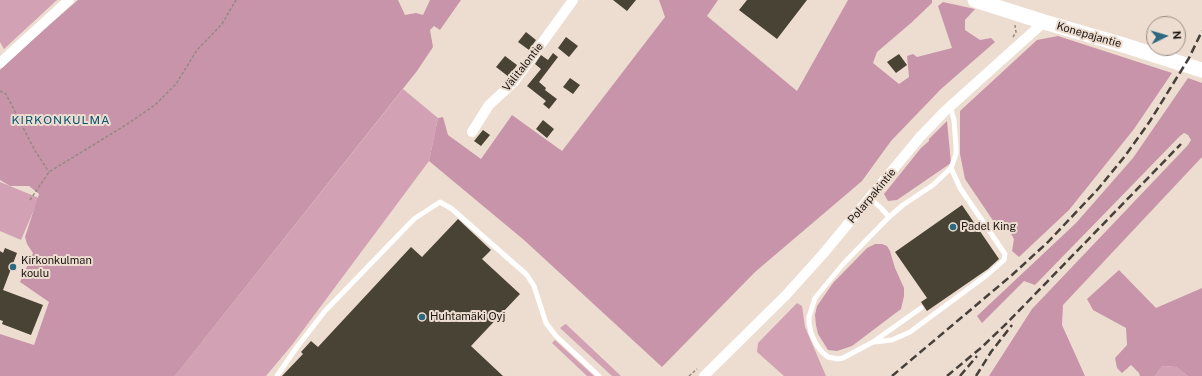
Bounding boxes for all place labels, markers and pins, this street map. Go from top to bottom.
place label: Padel King [961,220,1016,234]
marker: Padel King [948,222,958,232]
place label: Kirkonkulman koulu [21,254,92,280]
marker: Kirkonkulman koulu [8,262,18,272]
place label: Huhtamäki Oyj [430,310,505,324]
marker: Huhtamäki Oyj [417,312,427,322]

